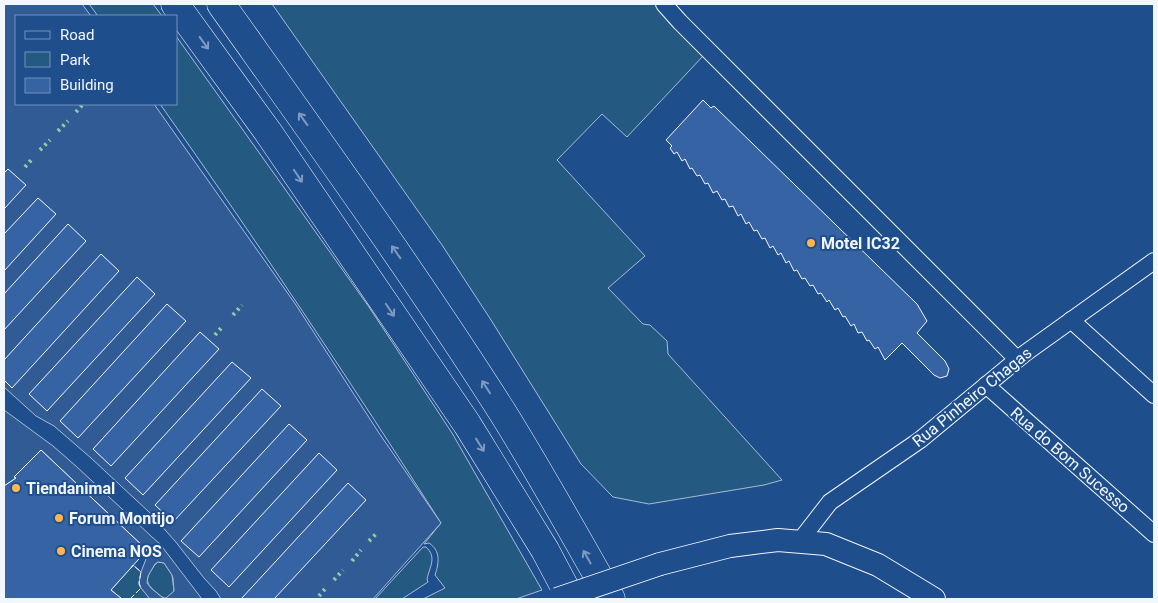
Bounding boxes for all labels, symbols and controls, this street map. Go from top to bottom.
legend [15,15,178,105]
text: Road [60,26,94,44]
one-way arrow [199,36,209,50]
text: Park [60,51,91,69]
text: Building [60,76,114,94]
one-way arrow [298,112,308,126]
one-way arrow [293,168,303,182]
place label: Motel IC32 [821,234,900,253]
marker: Motel IC32 [805,237,817,249]
one-way arrow [391,245,401,259]
one-way arrow [384,303,395,317]
street label: Rua Pinheiro Chagas [909,343,1035,451]
one-way arrow [481,380,491,394]
street label: Rua do Bom Sucesso [1007,403,1133,517]
one-way arrow [475,437,485,451]
place label: Tiendanimal [26,479,115,498]
marker: Tiendanimal [10,482,22,494]
place label: Forum Montijo [69,509,174,528]
marker: Forum Montijo [53,512,65,524]
place label: Cinema NOS [71,542,162,561]
marker: Cinema NOS [55,545,67,557]
one-way arrow [582,550,592,564]

